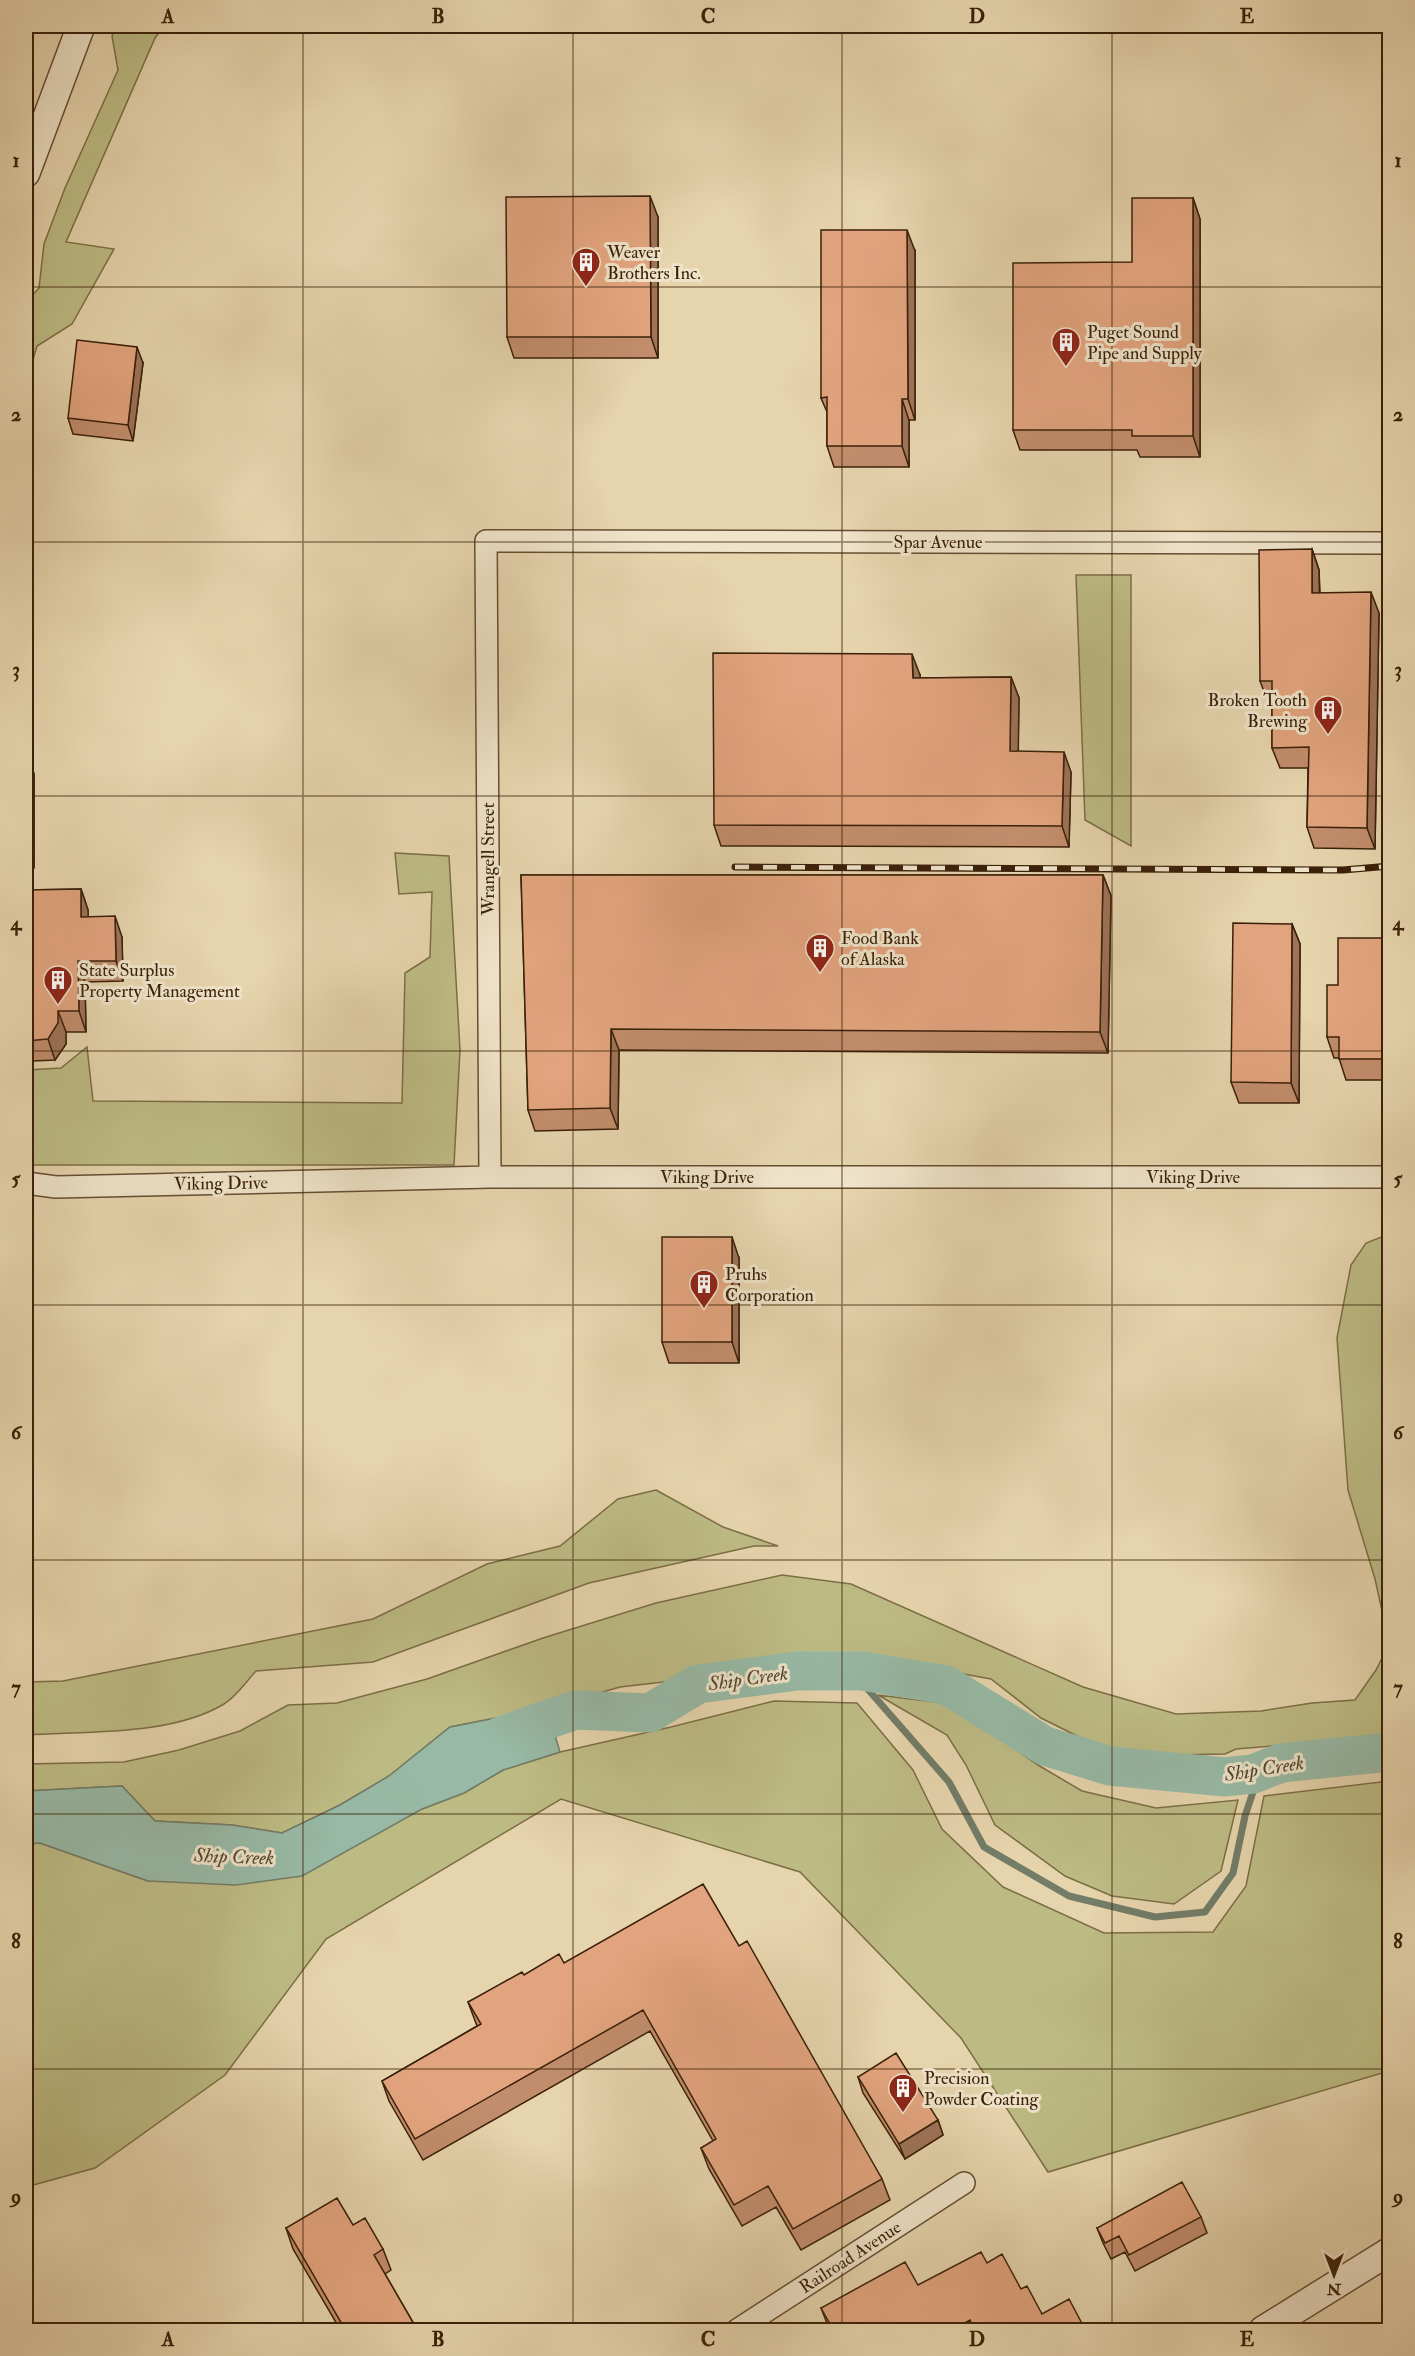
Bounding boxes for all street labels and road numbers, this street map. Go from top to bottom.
street label: Spar Avenue [893,531,983,554]
street label: Wrangell Street [477,802,500,916]
street label: Viking Drive [660,1166,754,1189]
street label: Viking Drive [1146,1166,1240,1189]
street label: Viking Drive [174,1171,269,1196]
street label: Railroad Avenue [795,2216,906,2299]

